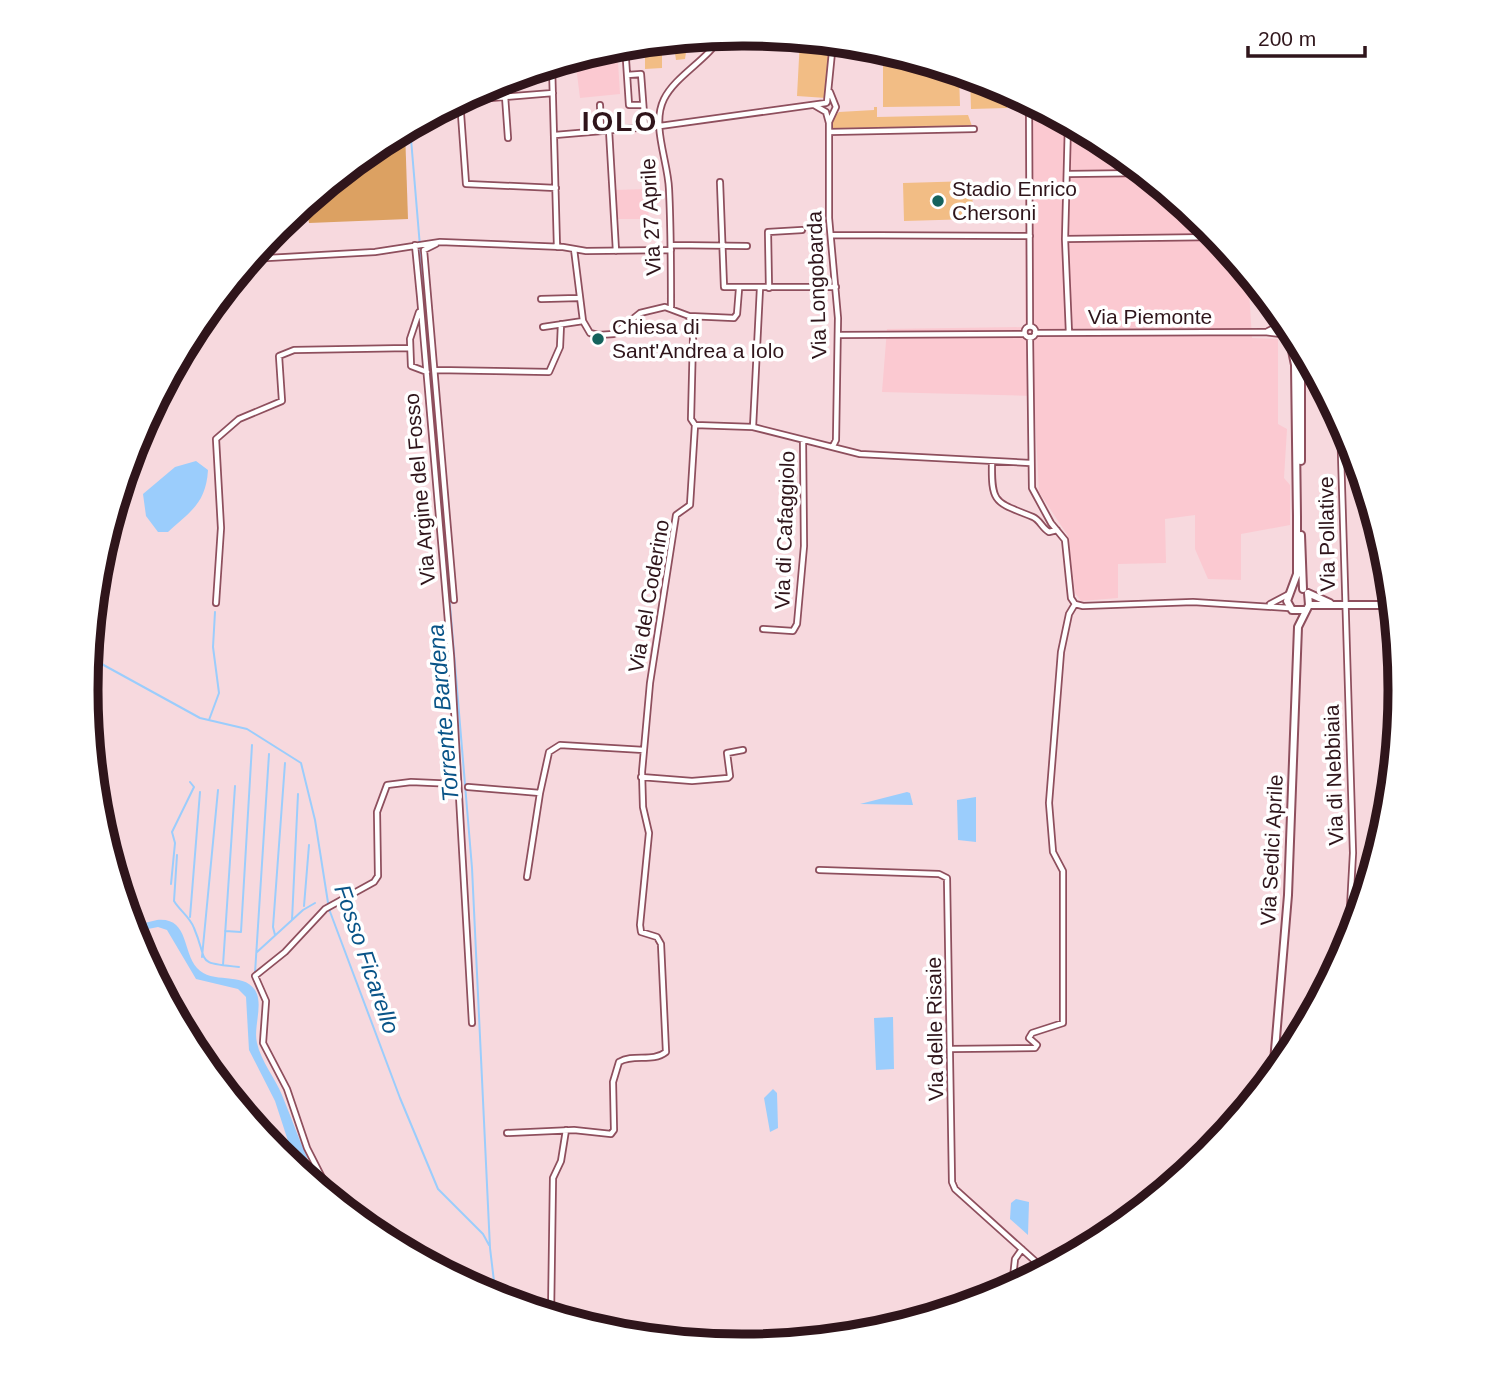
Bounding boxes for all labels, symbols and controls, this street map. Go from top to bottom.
scale bar [1248,14,1365,58]
text: 200 m [1258,27,1316,50]
district label: IOLO [582,106,658,137]
street label: Via 27 Aprile [636,158,665,276]
place label: Stadio Enrico Chersoni [952,177,1077,224]
marker: Stadio Enrico Chersoni [930,193,946,209]
street label: Via Longobarda [802,210,831,359]
street label: Via Piemonte [1088,305,1212,328]
place label: Chiesa di Sant'Andrea a Iolo [612,315,784,362]
marker: Chiesa di Sant'Andrea a Iolo [590,331,606,347]
street label: Via Argine del Fosso [400,392,439,586]
street label: Via di Cafaggiolo [770,450,799,610]
street label: Via Pollative [1314,476,1339,592]
street label: Via del Coderino [624,518,673,674]
water label: Torrente Bardena [422,623,464,803]
street label: Via di Nebbiaia [1320,704,1347,846]
street label: Via Sedici Aprile [1256,774,1287,926]
water label: Fosso Ficarello [329,881,405,1037]
street label: Via delle Risaie [922,957,947,1101]

